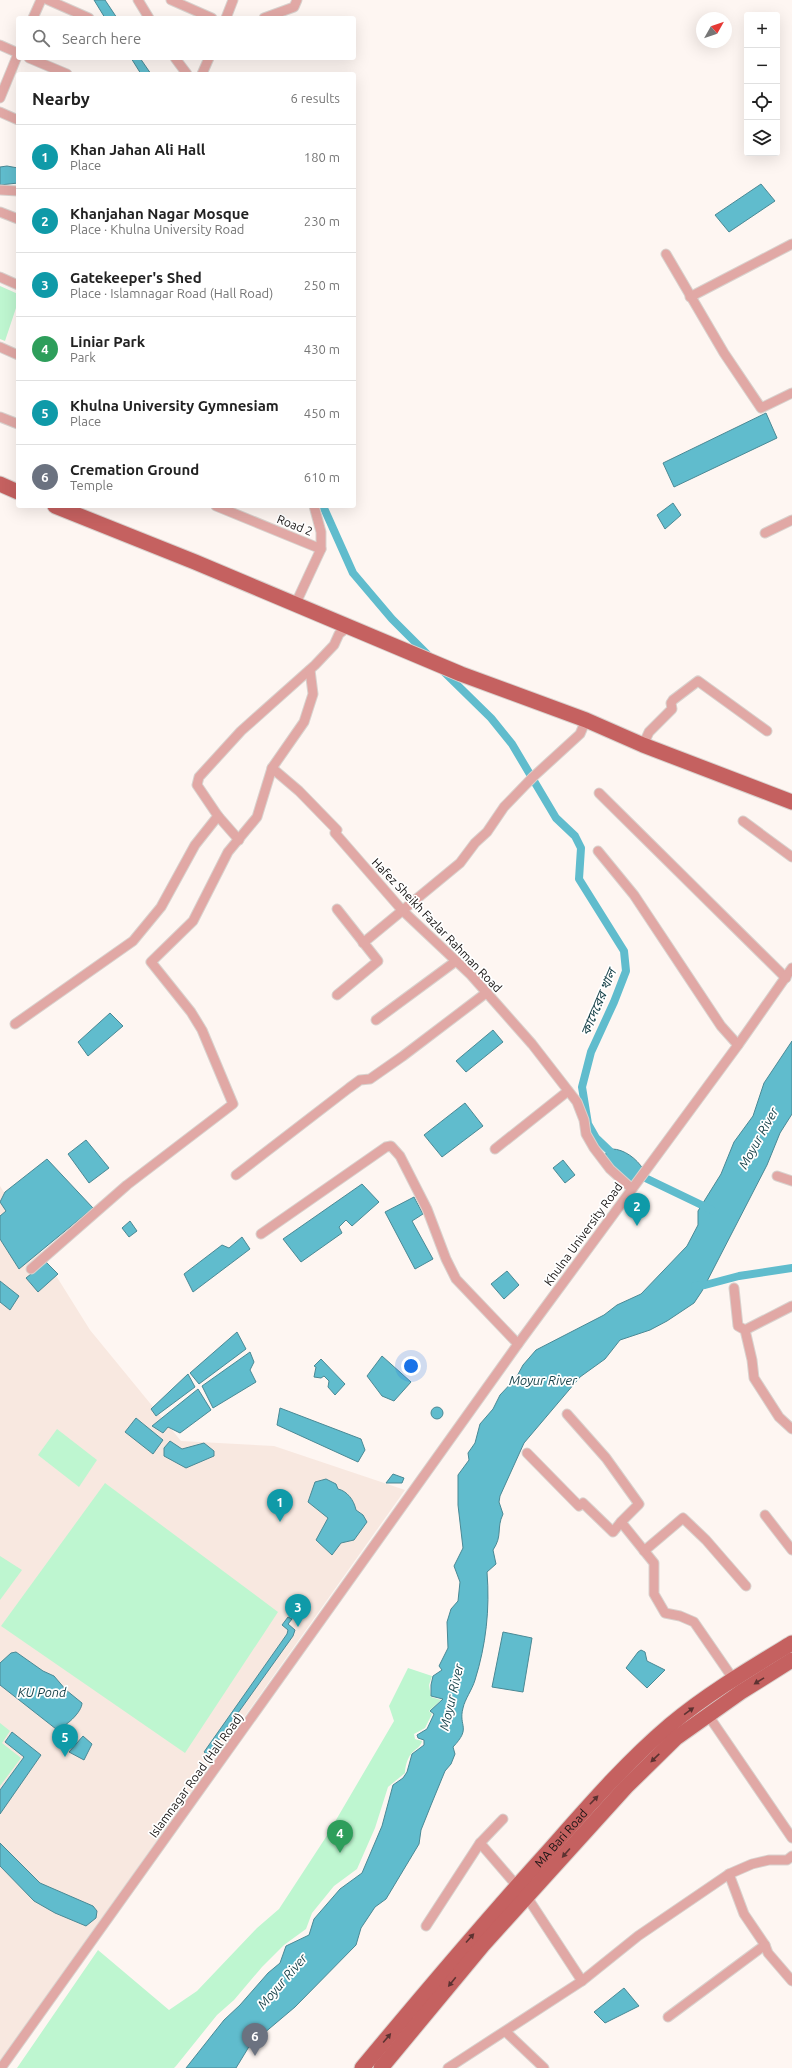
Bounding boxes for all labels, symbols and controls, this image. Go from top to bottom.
north arrow [696,12,732,48]
map controls [744,12,780,156]
button: + [744,12,780,48]
search box [16,16,356,60]
icon: search [30,27,52,49]
text: Search here [62,30,141,47]
button: − [744,48,780,84]
button: locate [744,84,780,120]
text: Nearby [32,89,90,108]
text: 6 results [290,91,340,105]
button: layers [744,120,780,156]
text: Khan Jahan Ali Hall [70,141,205,158]
text: 1 [41,150,49,164]
text: 180 m [304,150,340,164]
text: Place [70,158,101,172]
text: Khanjahan Nagar Mosque [70,205,249,222]
text: 2 [41,214,49,228]
text: 230 m [304,214,340,228]
text: Place · Khulna University Road [70,222,244,236]
text: Gatekeeper's Shed [70,269,202,286]
text: 3 [41,278,49,292]
text: 250 m [304,278,340,292]
text: Place · Islamnagar Road (Hall Road) [70,286,273,300]
text: Liniar Park [70,333,145,350]
text: 4 [41,342,49,356]
text: 430 m [304,342,340,356]
text: Park [70,350,96,364]
text: Khulna University Gymnesiam [70,397,279,414]
text: 5 [41,406,49,420]
text: 450 m [304,406,340,420]
text: Place [70,414,101,428]
text: Cremation Ground [70,461,199,478]
text: 6 [41,470,49,484]
text: 610 m [304,470,340,484]
text: Temple [70,478,113,492]
street label: Road 2 [275,512,315,538]
street label: Hafez Sheikh Fazlar Rahman Road [370,855,504,995]
water label: কাদেরের খাল [578,964,619,1037]
water label: Moyur River [735,1104,781,1171]
street label: Khulna University Road [541,1180,625,1288]
pin: 2 [624,1193,650,1226]
your location [401,1356,421,1376]
water label: Moyur River [509,1373,578,1387]
pin: 1 [267,1489,293,1522]
pin: 3 [285,1594,311,1627]
water label: Moyur River [437,1661,466,1732]
one-way arrow [753,1677,765,1684]
water label: KU Pond [18,1685,67,1699]
one-way arrow [684,1707,695,1715]
street label: Islamnagar Road (Hall Road) [146,1710,246,1840]
pin: 5 [52,1724,78,1757]
one-way arrow [650,1754,660,1763]
one-way arrow [589,1795,598,1804]
street label: MA Bari Road [531,1806,589,1869]
pin: 4 [327,1820,353,1853]
one-way arrow [561,1848,570,1858]
one-way arrow [466,1933,475,1944]
water label: Moyur River [254,1950,310,2011]
one-way arrow [448,1977,457,1987]
pin: 6 [242,2023,268,2056]
one-way arrow [382,2033,391,2043]

